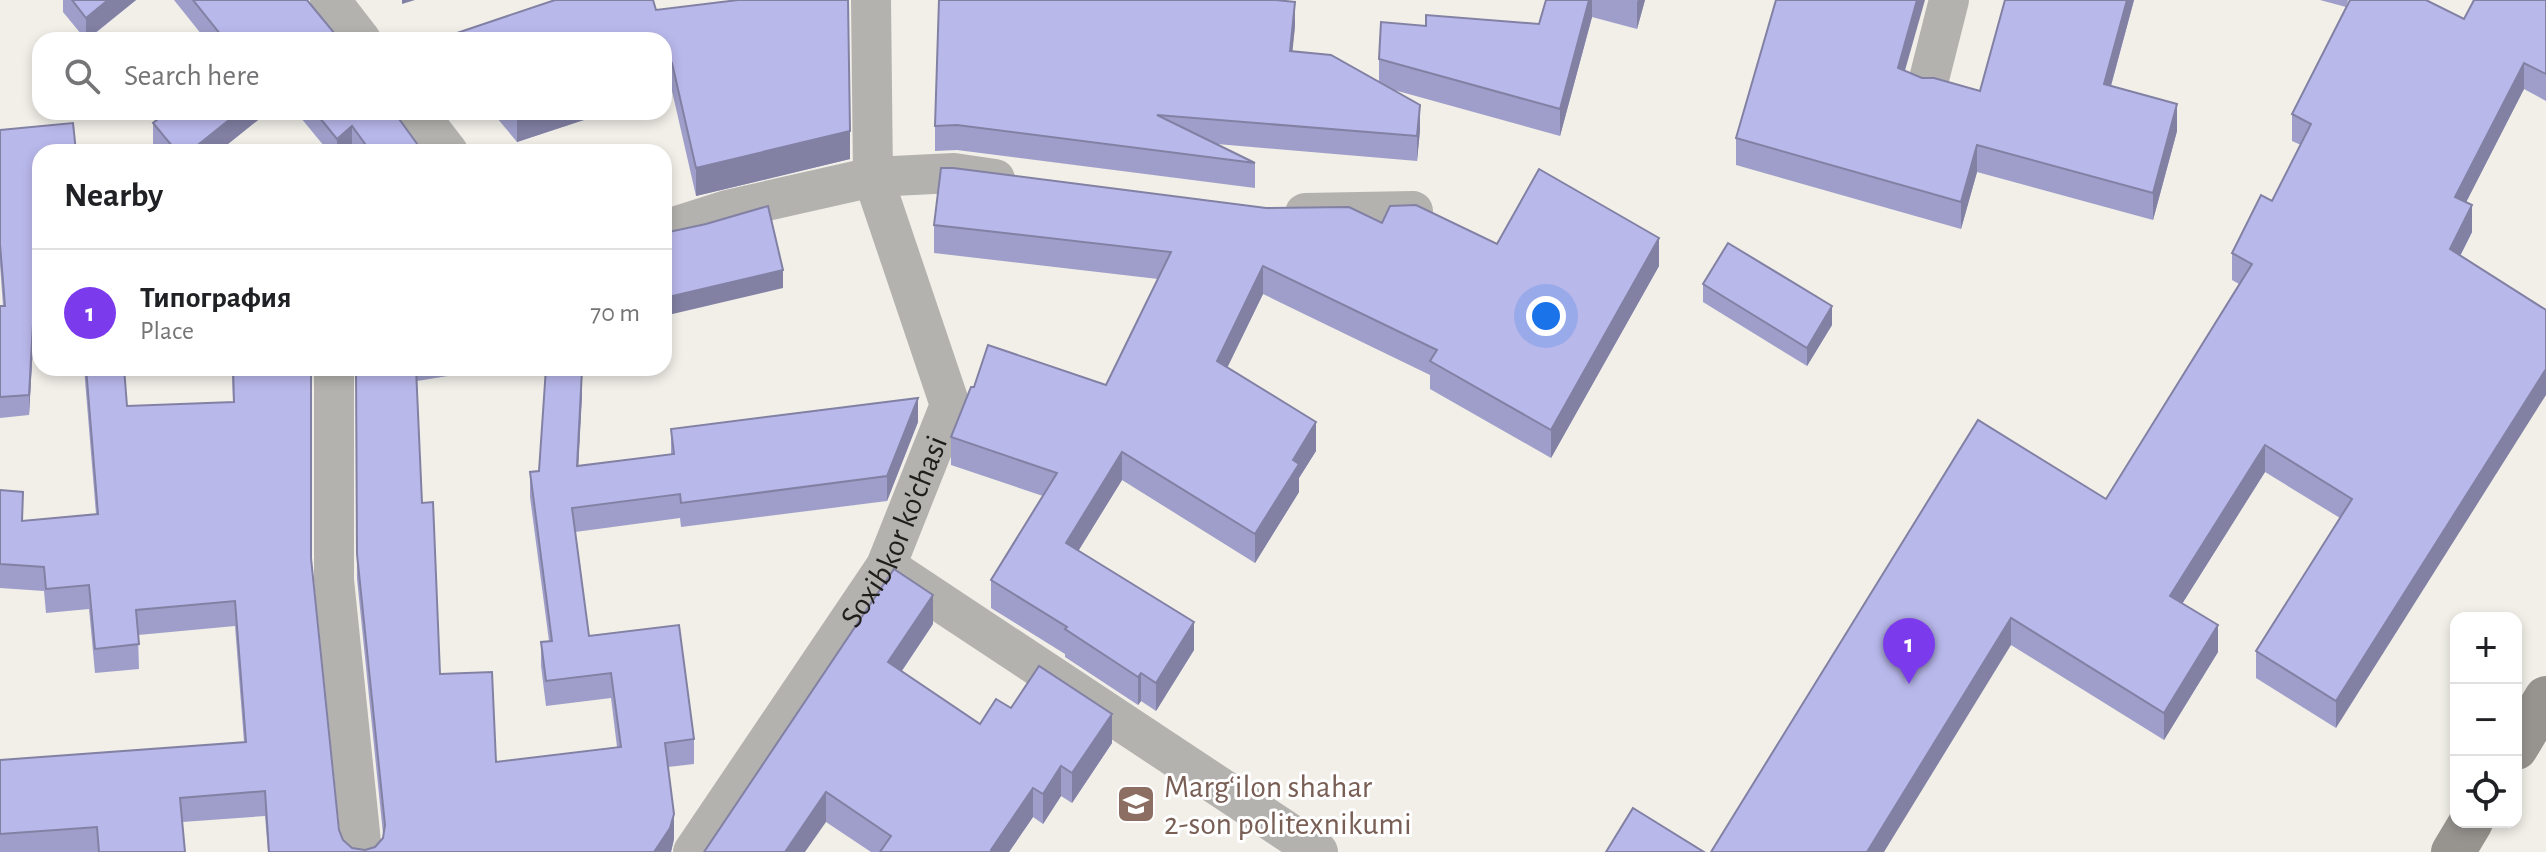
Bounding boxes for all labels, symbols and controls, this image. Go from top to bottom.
search box [32,32,672,120]
icon: search [60,54,104,98]
text: Search here [124,61,260,91]
text: Nearby [64,179,163,213]
text: Типография [140,283,292,313]
your location [1526,296,1566,336]
text: 1 [85,300,95,326]
text: 70 m [590,300,640,326]
text: Place [140,318,194,344]
street label: Soxibkor ko'chasi [835,431,953,633]
map controls [2450,612,2522,828]
button: + [2450,612,2522,684]
pin: 1 [1883,618,1935,684]
button: − [2450,684,2522,756]
button: locate [2450,756,2522,828]
place label: Margʻilon shahar 2-son politexnikumi [1164,771,1412,840]
school or university icon: Margʻilon shahar 2-son politexnikumi [1115,783,1157,825]

